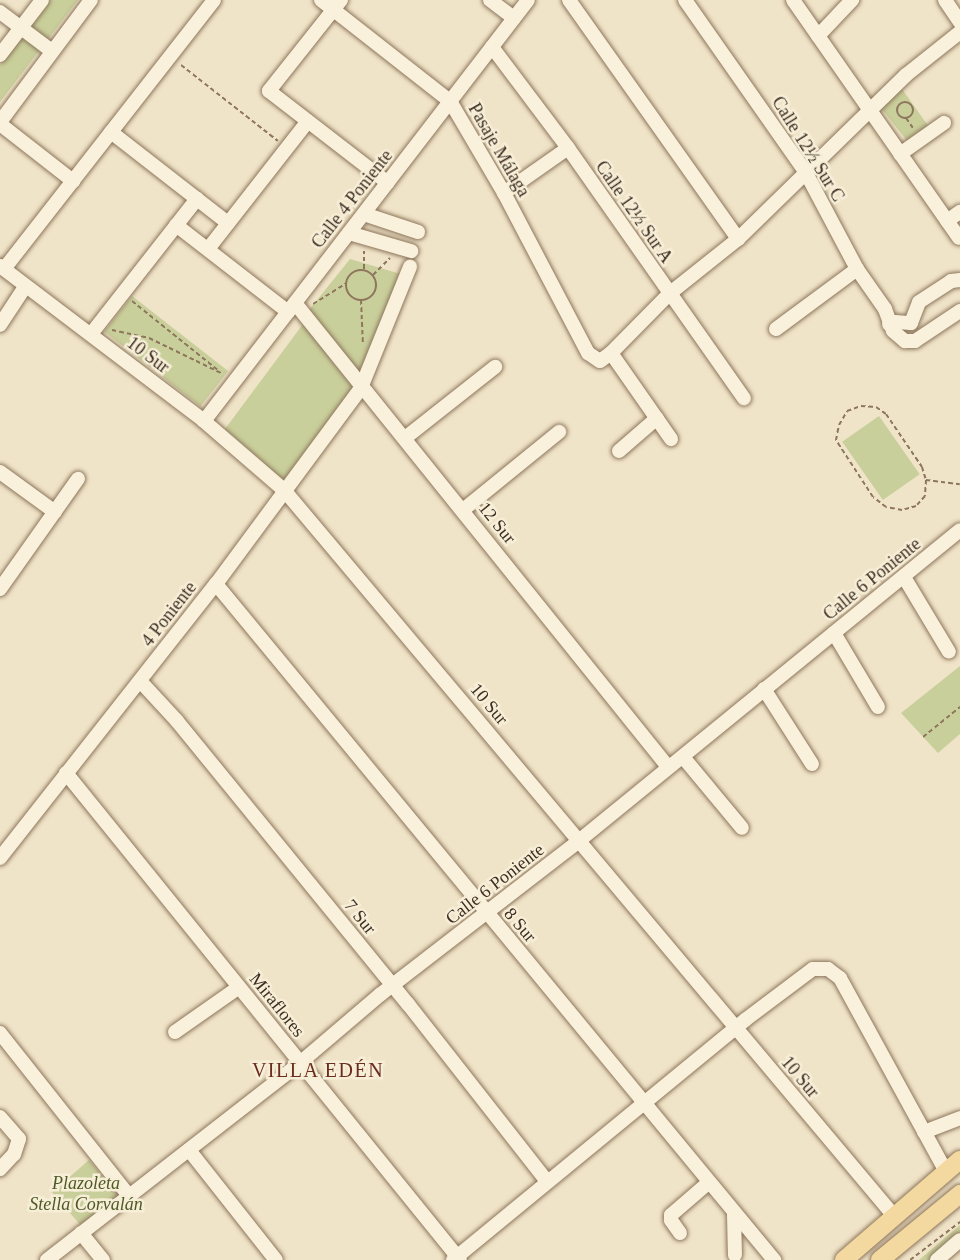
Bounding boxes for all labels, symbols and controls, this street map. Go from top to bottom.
street label: Calle 12½ Sur C [767,92,849,206]
street label: Pasaje Málaga [464,99,534,201]
street label: Calle 4 Poniente [307,145,397,253]
street label: Calle 12½ Sur A [590,156,678,268]
street label: 10 Sur [123,332,173,378]
street label: 12 Sur [474,498,520,548]
street label: Calle 6 Poniente [819,533,925,625]
street label: 4 Poniente [137,577,201,651]
street label: 10 Sur [465,679,513,729]
street label: Calle 6 Poniente [441,839,549,929]
street label: 7 Sur [339,895,381,939]
street label: 8 Sur [499,903,541,947]
street label: Miraflores [245,969,309,1041]
street label: 10 Sur [776,1052,824,1102]
district label: VILLA EDÉN [251,1058,385,1082]
park label: Plazoleta Stella Corvalán [29,1173,143,1216]

